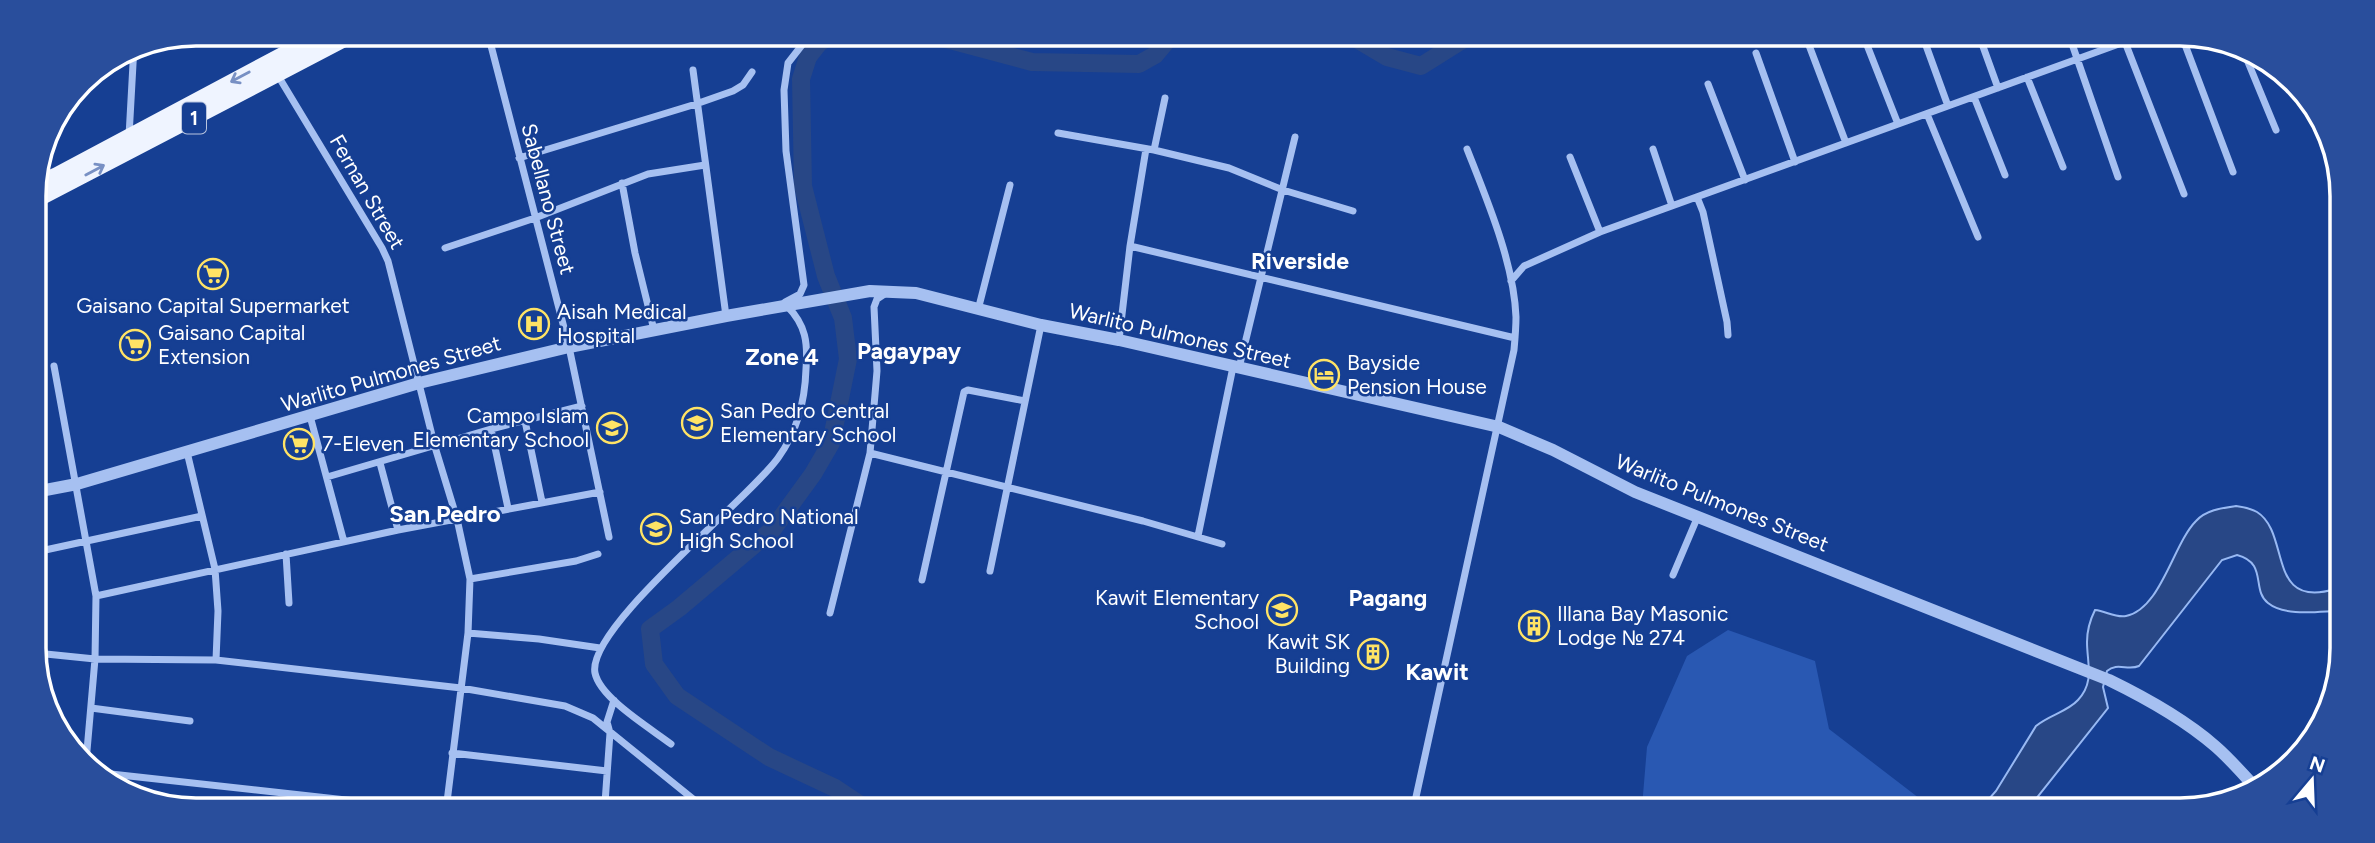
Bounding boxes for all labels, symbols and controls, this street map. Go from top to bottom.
one-way arrow [230,70,251,84]
road number: 1 [182,102,206,134]
street label: Sabellano Street [516,121,581,277]
street label: Fernan Street [325,130,410,253]
one-way arrow [84,163,105,177]
district label: Riverside [1251,247,1349,275]
supermarket icon: Gaisano Capital Supermarket [196,257,230,291]
place label: Gaisano Capital Supermarket [76,293,350,318]
street label: Warlito Pulmones Street [1067,298,1294,373]
place label: Aisah Medical Hospital [557,299,687,348]
hospital icon: Aisah Medical Hospital [517,307,551,341]
place label: Gaisano Capital Extension [158,320,305,369]
supermarket icon: Gaisano Capital Extension [118,328,152,362]
street label: Warlito Pulmones Street [278,330,504,417]
district label: Pagaypay [857,337,962,365]
district label: Zone 4 [745,343,819,371]
place label: Bayside Pension House [1347,350,1487,399]
hotel icon: Bayside Pension House [1307,358,1341,392]
place label: San Pedro Central Elementary School [720,398,896,447]
place label: Campo Islam Elementary School [413,403,589,452]
school or university icon: San Pedro Central Elementary School [680,406,714,440]
school or university icon: Campo Islam Elementary School [595,411,629,445]
supermarket icon: 7-Eleven [282,427,316,461]
place label: 7-Eleven [322,431,404,456]
street label: Warlito Pulmones Street [1612,448,1832,557]
district label: San Pedro [389,499,501,528]
place label: San Pedro National High School [679,504,859,553]
school or university icon: San Pedro National High School [639,512,673,546]
district label: Pagang [1349,584,1427,612]
place label: Kawit Elementary School [1095,585,1259,634]
school or university icon: Kawit Elementary School [1265,593,1299,627]
place label: Illana Bay Masonic Lodge № 274 [1557,601,1728,650]
building icon: Illana Bay Masonic Lodge № 274 [1517,609,1551,643]
place label: Kawit SK Building [1267,629,1350,678]
building icon: Kawit SK Building [1356,637,1390,671]
district label: Kawit [1405,657,1469,686]
north arrow [2277,745,2347,815]
text: N [2307,751,2328,778]

